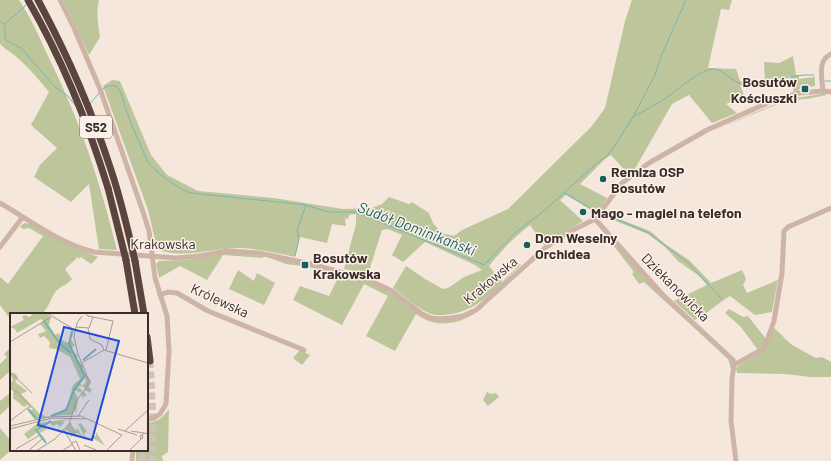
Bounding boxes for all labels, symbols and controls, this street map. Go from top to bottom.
place label: Bosutów Kościuszki [731,73,797,106]
marker: Bosutów Kościuszki [800,84,810,94]
road number: S52 [80,116,112,138]
place label: Remiza OSP Bosutów [611,163,684,196]
marker: Remiza OSP Bosutów [598,174,608,184]
water label: Sudół Dominikański [355,197,479,259]
place label: Mago - magiel na telefon [591,204,742,221]
marker: Mago - magiel na telefon [578,207,588,217]
place label: Dom Weselny Orchidea [535,229,617,262]
street label: Krakowska [130,235,196,252]
marker: Dom Weselny Orchidea [522,240,532,250]
place label: Bosutów Krakowska [313,249,381,282]
street label: Dziekanowicka [638,249,714,325]
street label: Krakowska [460,252,520,308]
marker: Bosutów Krakowska [300,260,310,270]
street label: Królewska [188,279,252,321]
inset map [10,313,148,451]

